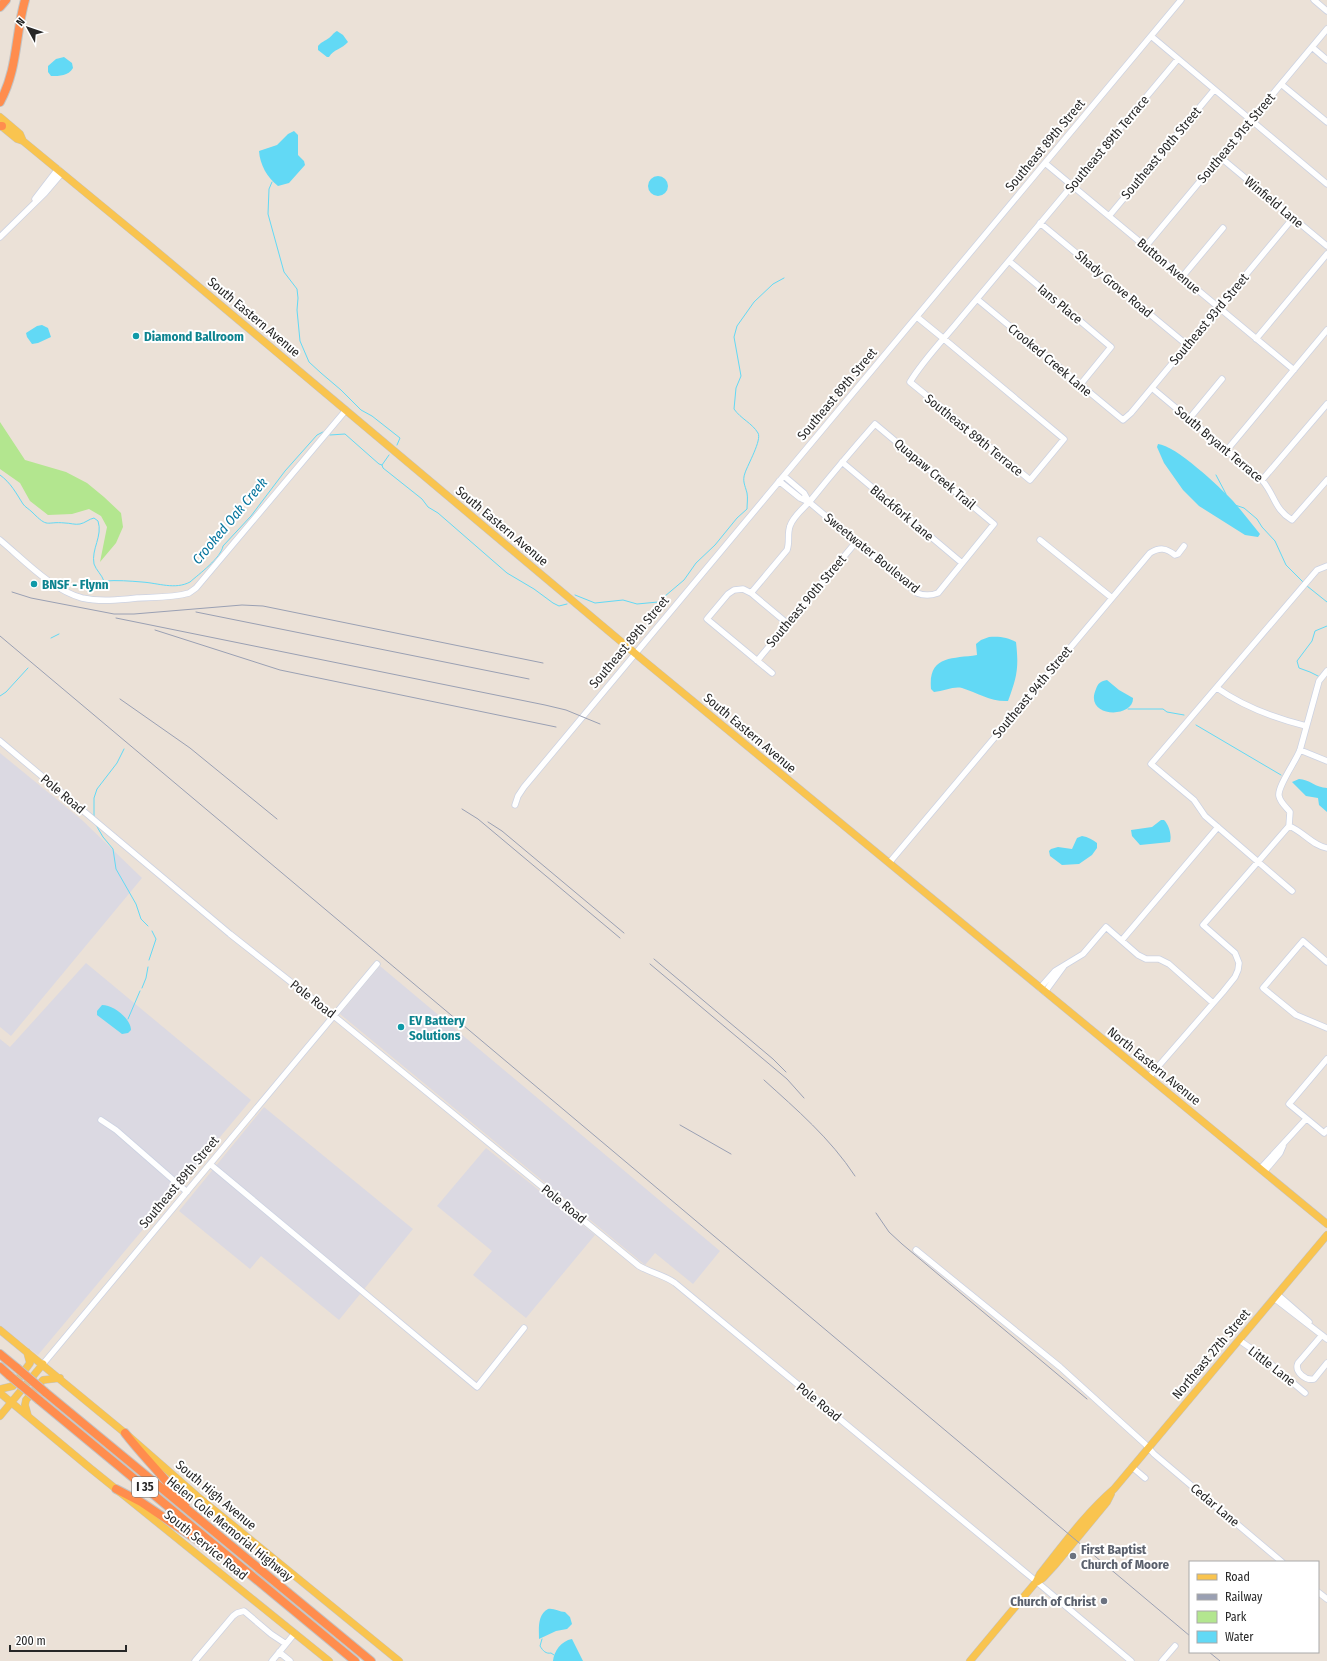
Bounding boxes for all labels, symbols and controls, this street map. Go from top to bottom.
north arrow [8,8,48,48]
text: N [14,15,28,29]
street label: Southeast 91st Street [1194,89,1278,186]
street label: Southeast 89th Terrace [1062,92,1152,196]
street label: Southeast 89th Street [1002,95,1088,194]
street label: Southeast 90th Street [1118,103,1204,202]
street label: Winfield Lane [1242,173,1306,231]
street label: Button Avenue [1134,235,1204,297]
street label: Shady Grove Road [1072,247,1156,321]
street label: Southeast 93rd Street [1166,270,1252,368]
street label: South Eastern Avenue [205,274,303,360]
street label: Ians Place [1035,281,1085,327]
street label: Crooked Creek Lane [1005,321,1095,399]
place label: Diamond Ballroom [144,329,244,344]
marker: Diamond Ballroom [131,331,141,341]
street label: Southeast 89th Street [794,344,880,443]
street label: Southeast 89th Terrace [922,391,1026,479]
street label: South Bryant Terrace [1172,403,1266,485]
street label: Quapaw Creek Trail [891,436,979,513]
water label: Crooked Oak Creek [189,474,271,568]
street label: Blackfork Lane [867,482,937,544]
street label: South Eastern Avenue [453,483,551,569]
street label: Sweetwater Boulevard [821,510,923,596]
street label: Southeast 90th Street [763,551,849,650]
place label: BNSF - Flynn [42,577,109,592]
marker: BNSF - Flynn [29,579,39,589]
street label: Southeast 89th Street [586,592,672,691]
street label: Southeast 94th Street [989,642,1075,741]
street label: South Eastern Avenue [701,690,799,776]
street label: Pole Road [38,771,88,817]
street label: Pole Road [287,977,339,1021]
place label: EV Battery Solutions [409,1013,466,1043]
marker: EV Battery Solutions [396,1022,406,1032]
street label: North Eastern Avenue [1105,1024,1203,1108]
street label: Southeast 89th Street [136,1132,222,1231]
street label: Pole Road [539,1181,589,1227]
street label: Northeast 27th Street [1169,1305,1253,1402]
street label: Little Lane [1245,1343,1299,1389]
street label: Pole Road [794,1379,844,1425]
street label: South High Avenue [173,1457,259,1533]
street label: Helen Cole Memorial Highway [164,1474,296,1585]
road number: I 35 [132,1477,158,1497]
street label: Cedar Lane [1188,1480,1242,1530]
street label: South Service Road [161,1507,251,1583]
place label: First Baptist Church of Moore [1081,1542,1169,1572]
marker: First Baptist Church of Moore [1068,1551,1078,1561]
legend [1189,1561,1319,1653]
text: Road [1225,1570,1250,1584]
text: Railway [1225,1590,1263,1604]
place label: Church of Christ [1010,1594,1096,1609]
marker: Church of Christ [1099,1596,1109,1606]
text: Park [1225,1610,1247,1624]
scale bar [10,1627,126,1653]
text: Water [1225,1630,1254,1644]
text: 200 m [16,1634,46,1648]

